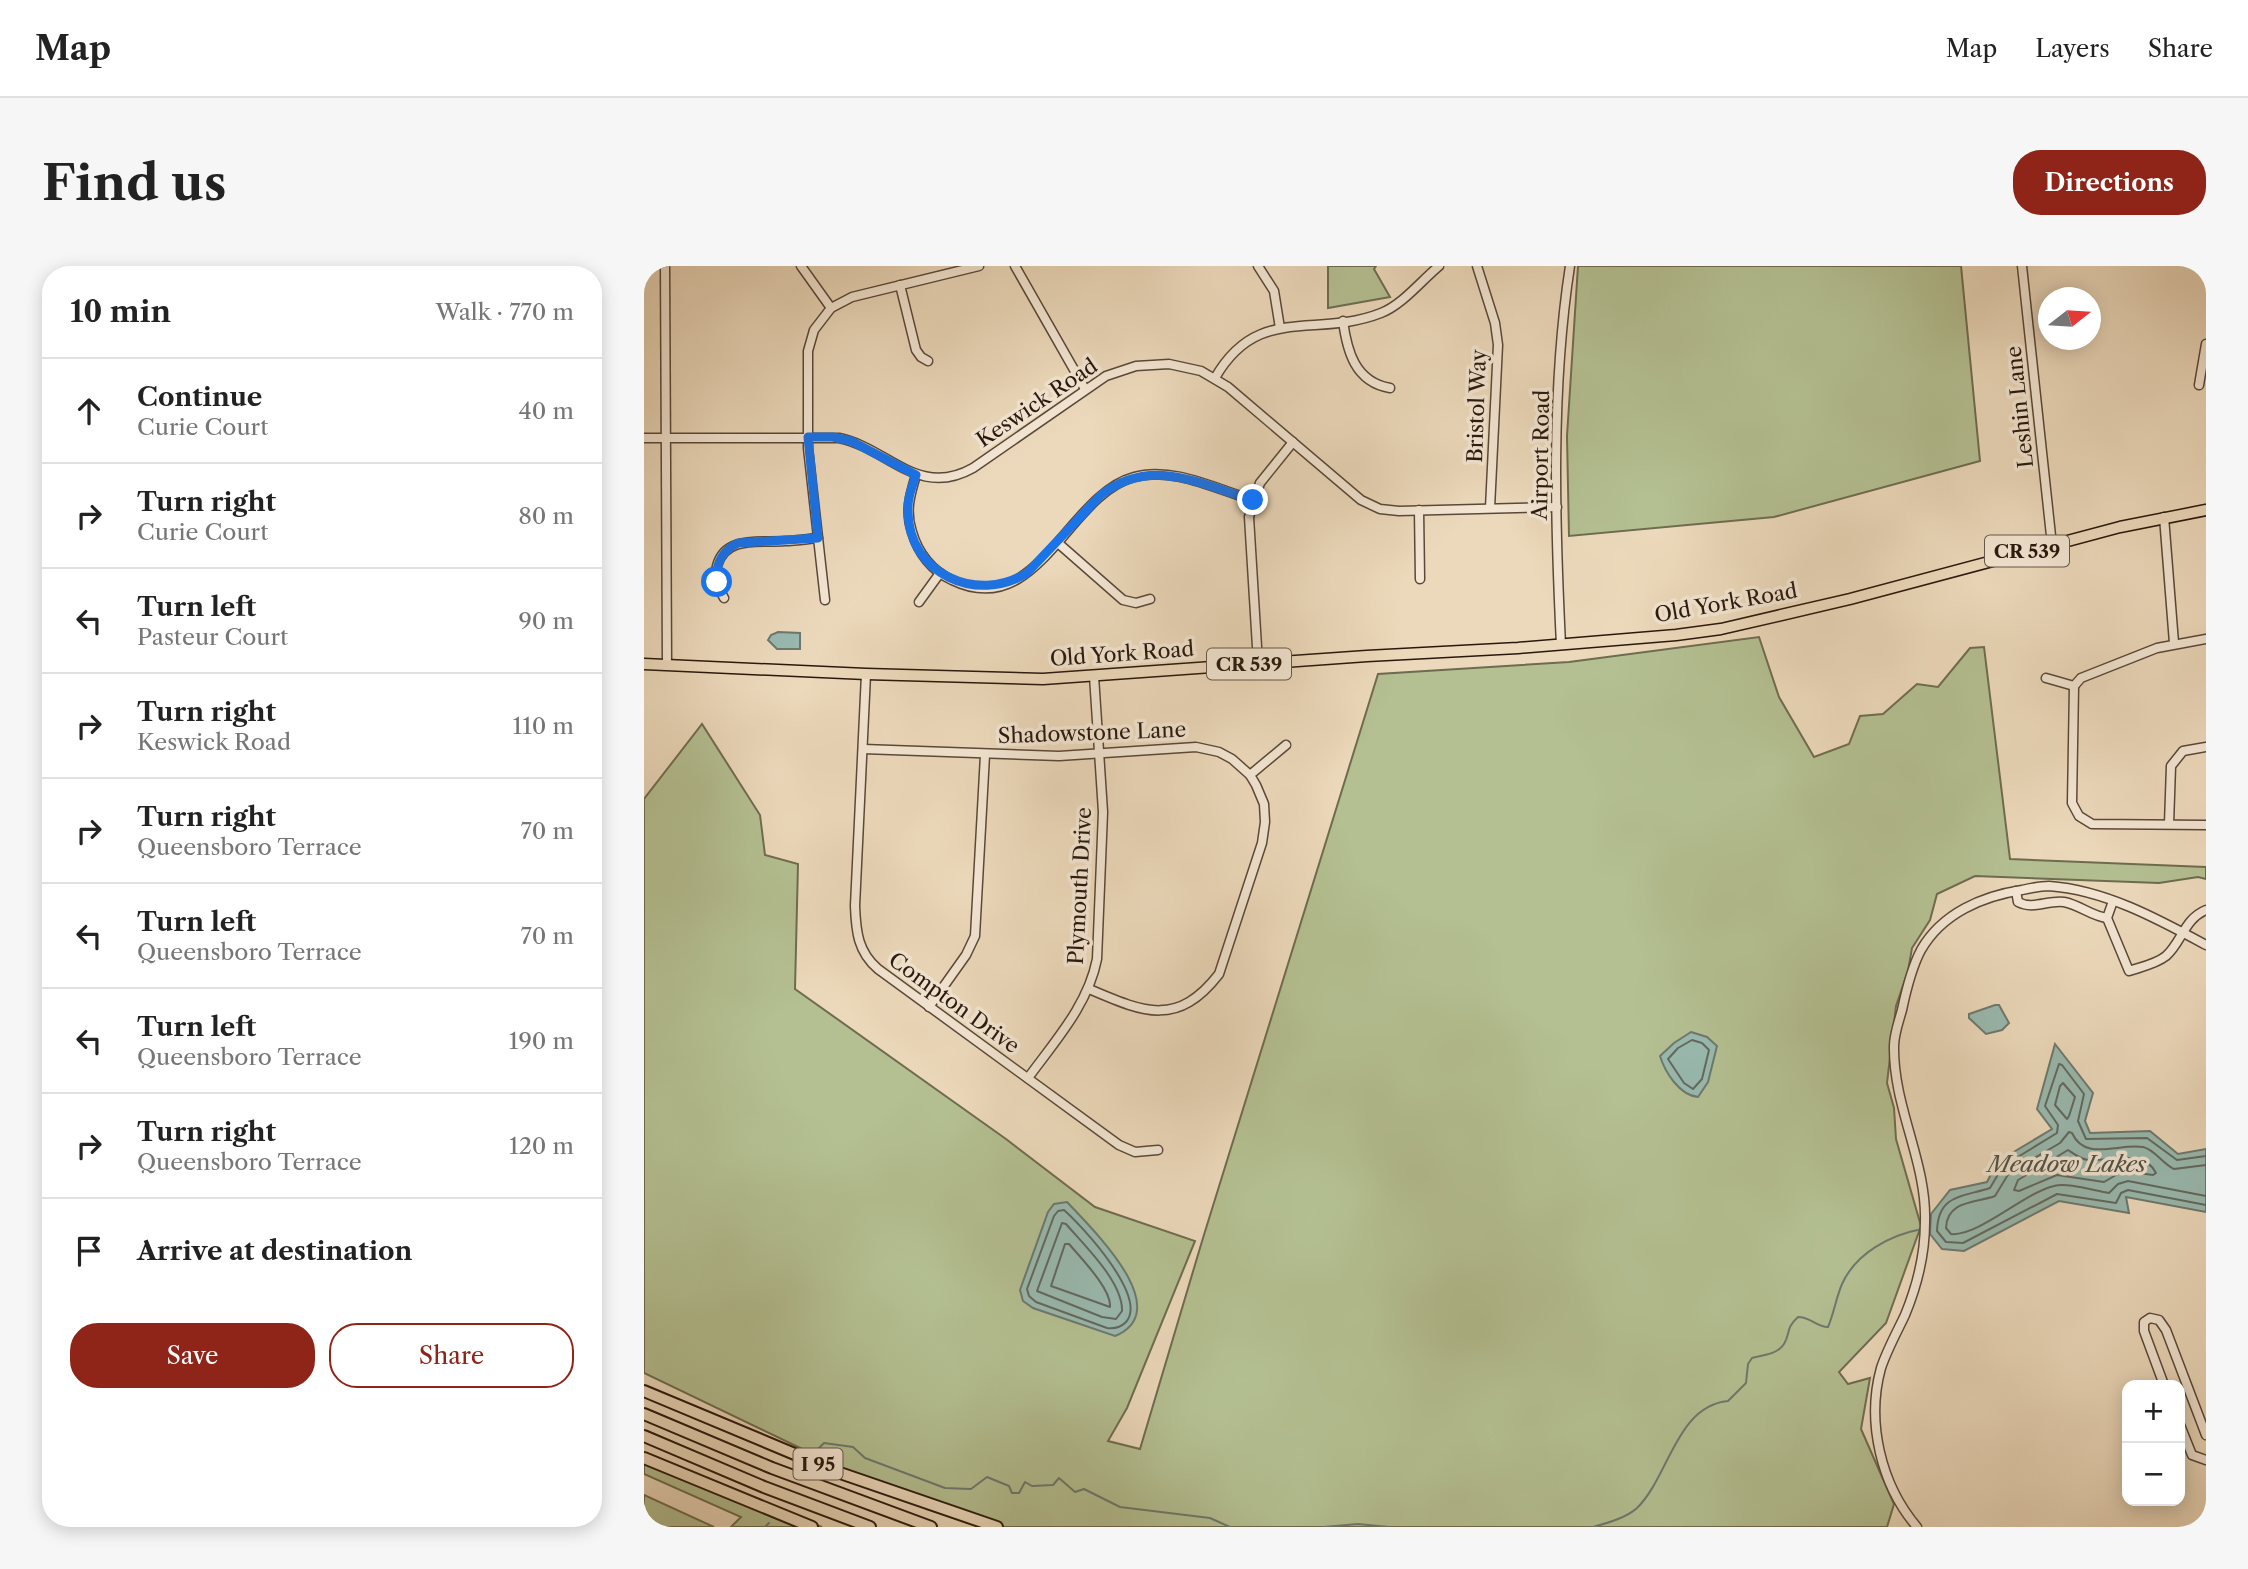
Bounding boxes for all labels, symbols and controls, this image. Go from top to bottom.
text: Map [35,28,111,69]
text: Map [1946,34,1997,63]
text: Layers [2035,34,2110,63]
text: Share [2148,34,2213,63]
button: Directions [2013,150,2206,215]
text: Find us [42,152,226,213]
north arrow [2038,287,2101,350]
text: 10 min [70,293,171,330]
text: Walk · 770 m [436,298,574,326]
street label: Leshin Lane [2001,345,2038,469]
street label: Bristol Way [1462,349,1491,463]
street label: Keswick Road [971,353,1102,452]
text: Continue [137,381,262,413]
street label: Airport Road [1527,389,1554,521]
icon: ahead [70,392,108,430]
text: 40 m [519,397,574,425]
text: Curie Court [137,413,268,441]
route end [1237,484,1268,515]
text: Turn right [137,486,276,518]
icon: right [70,497,108,535]
text: 80 m [518,502,574,530]
text: Curie Court [137,518,268,546]
road number: CR 539 [1985,536,2069,566]
route start [701,566,732,597]
street label: Old York Road [1653,578,1799,627]
text: Turn left [137,591,256,623]
icon: left [70,602,108,640]
text: 90 m [518,607,574,635]
text: Pasteur Court [137,623,288,651]
street label: Old York Road [1049,636,1195,671]
road number: CR 539 [1207,648,1291,680]
text: Turn right [137,696,276,728]
icon: right [70,707,108,745]
text: 110 m [513,712,574,740]
street label: Shadowstone Lane [997,717,1187,748]
text: Keswick Road [137,728,291,756]
text: Turn right [137,801,276,833]
street label: Plymouth Drive [1063,807,1096,965]
icon: right [70,812,108,850]
text: 70 m [521,817,574,845]
text: Queensboro Terrace [137,833,362,861]
text: Turn left [137,906,256,938]
icon: left [70,917,108,955]
text: 70 m [521,922,574,950]
text: Queensboro Terrace [137,938,362,966]
street label: Compton Drive [884,947,1024,1058]
text: Turn left [137,1011,256,1043]
icon: left [70,1022,108,1060]
text: 190 m [509,1027,574,1055]
text: Queensboro Terrace [137,1043,362,1071]
text: Turn right [137,1116,276,1148]
icon: right [70,1127,108,1165]
text: 120 m [509,1132,574,1160]
text: Queensboro Terrace [137,1148,362,1176]
water label: Meadow Lakes [1985,1150,2147,1178]
icon: arrive [70,1232,108,1270]
text: Arrive at destination [137,1235,412,1267]
button: Save [70,1323,315,1388]
button: Share [329,1323,574,1388]
map controls [2122,1380,2185,1506]
button: + [2122,1380,2185,1443]
button: − [2122,1443,2185,1506]
road number: I 95 [794,1448,842,1480]

